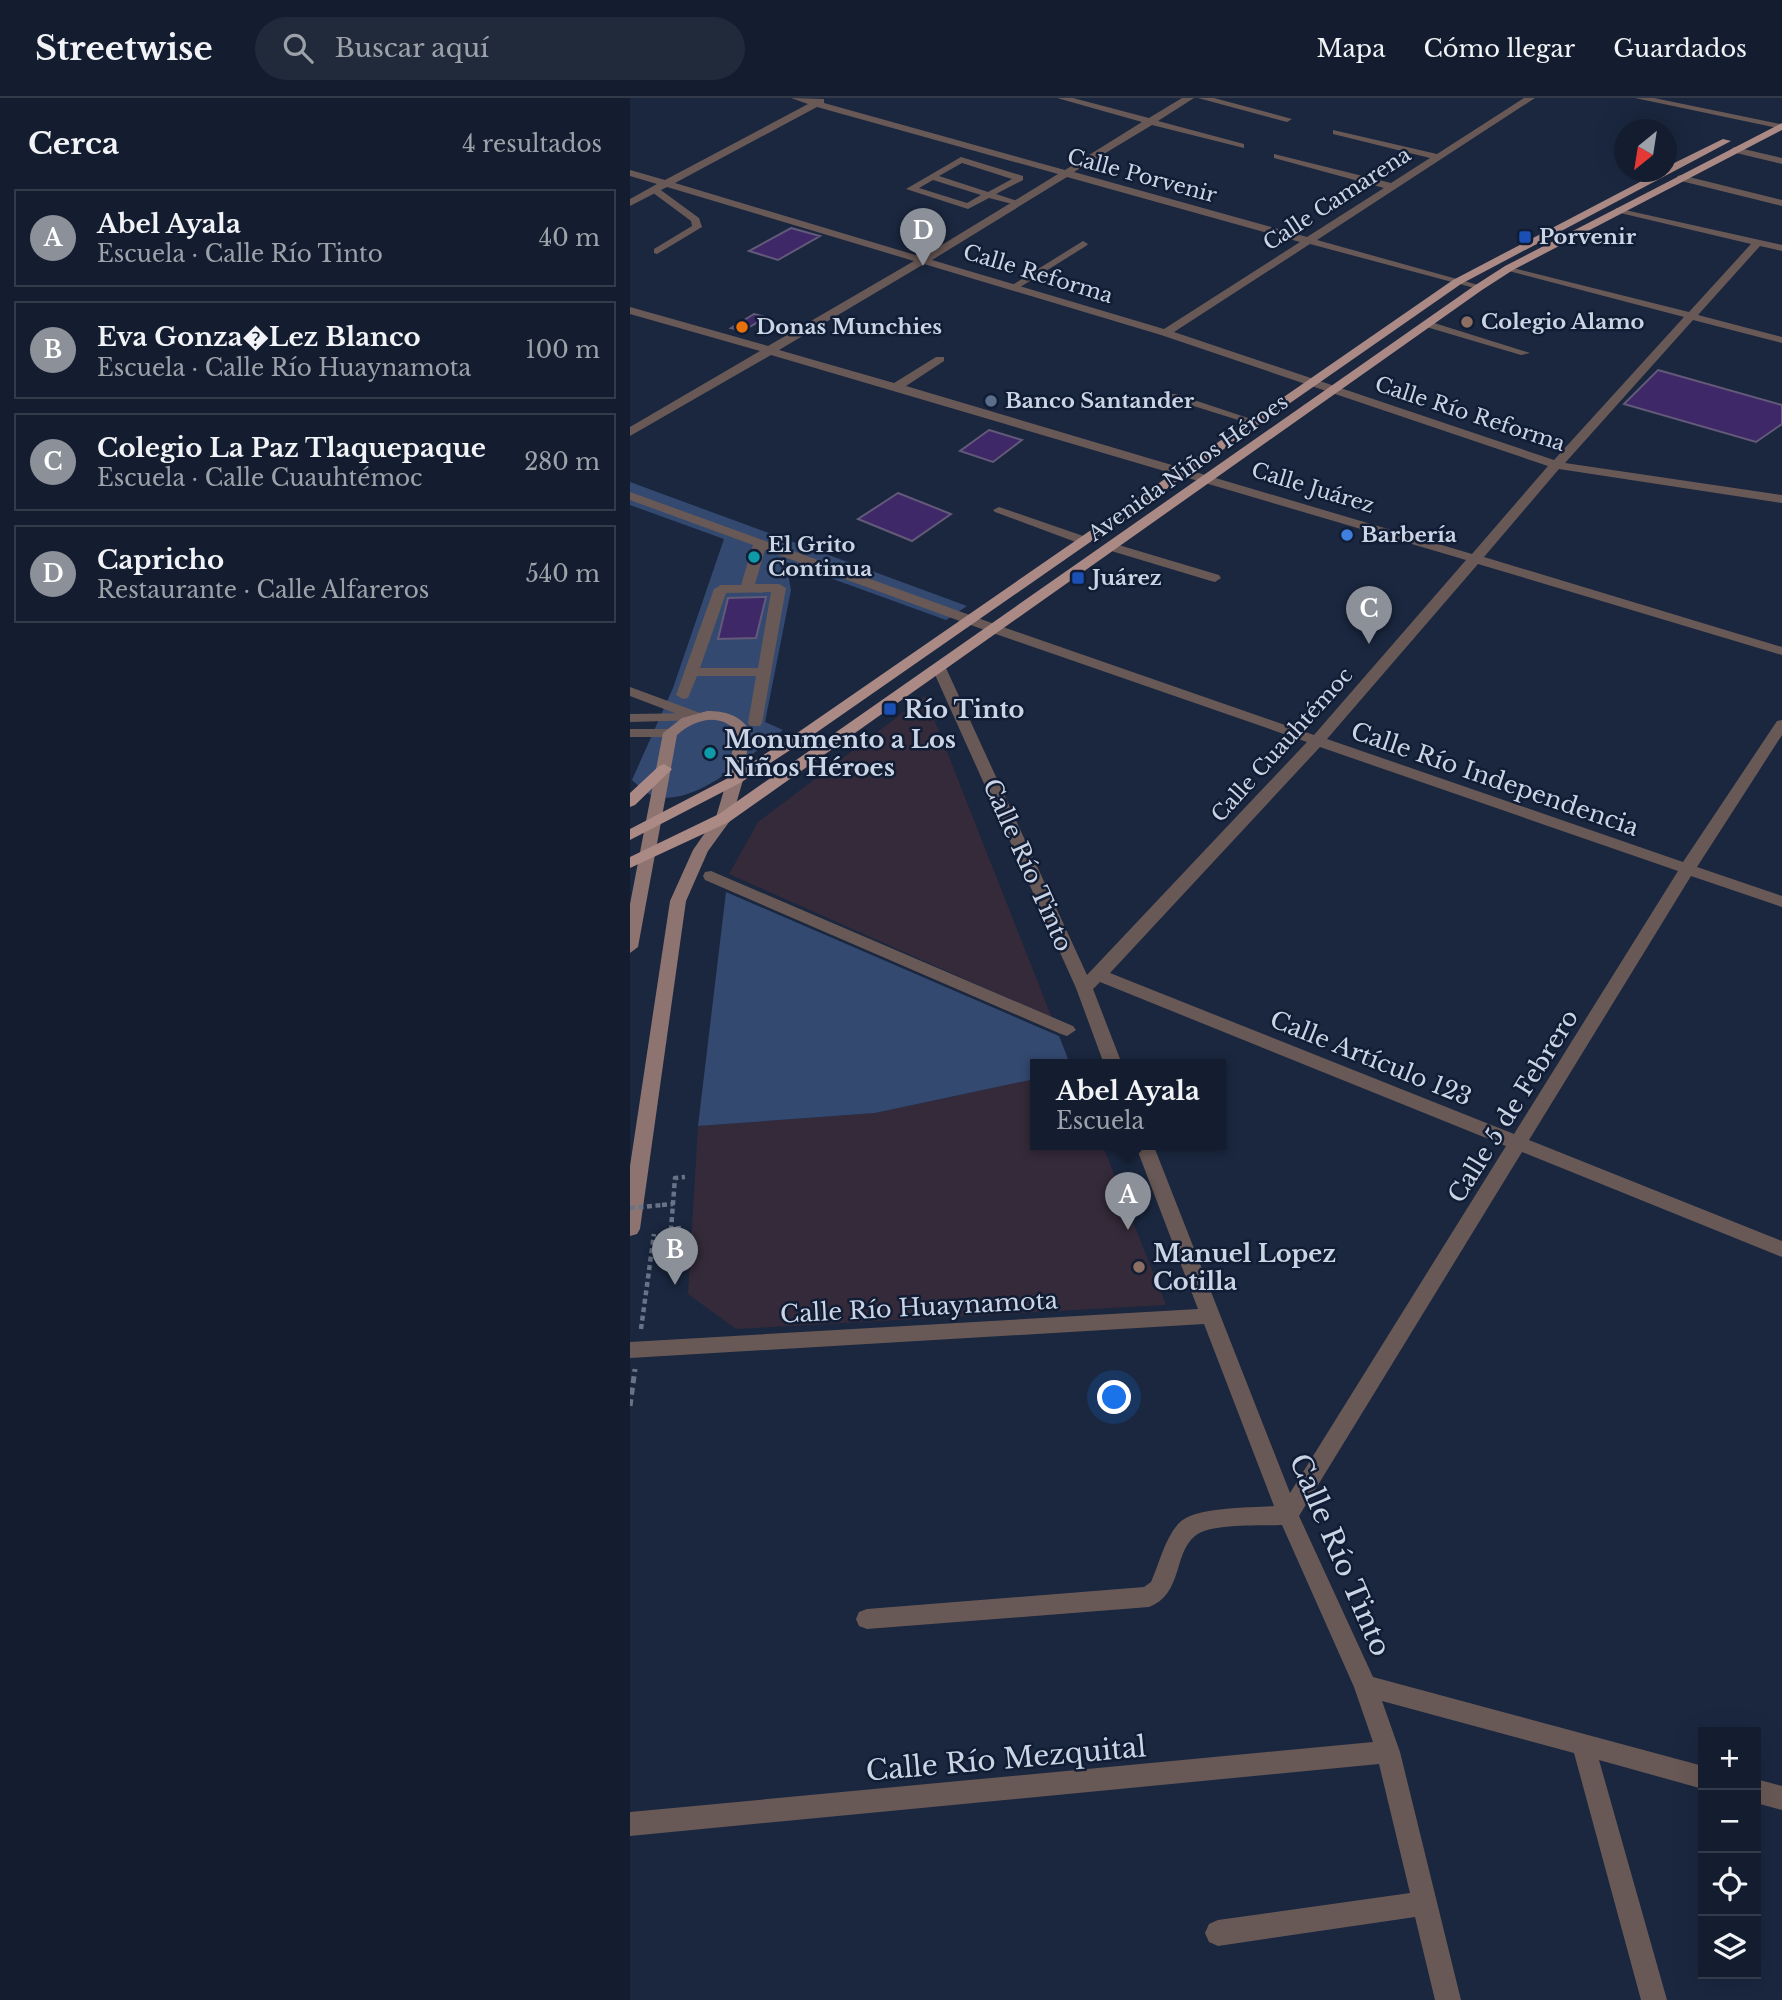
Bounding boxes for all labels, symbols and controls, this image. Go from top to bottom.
search box [255,17,745,80]
text: Streetwise [35,28,213,69]
icon: search [279,29,317,67]
text: Buscar aquí [335,32,489,64]
text: Mapa [1316,34,1385,63]
text: Cómo llegar [1423,34,1575,63]
text: Guardados [1613,34,1747,63]
north arrow [1614,119,1677,182]
text: Cerca [28,125,119,162]
text: 4 resultados [462,130,602,158]
street label: Calle Camarena [1258,141,1416,256]
street label: Calle Porvenir [1064,144,1220,208]
text: Abel Ayala [97,208,241,240]
pin: D [900,208,946,266]
text: A [44,224,62,252]
text: 40 m [539,224,600,252]
place label: Porvenir [1539,224,1637,250]
marker: Porvenir [1517,229,1533,245]
street label: Calle Reforma [960,239,1116,309]
text: Escuela · Calle Río Tinto [97,240,383,268]
place label: Colegio Alamo [1481,309,1645,335]
place label: Donas Munchies [756,314,942,340]
marker: Colegio Alamo [1459,314,1475,330]
marker: Donas Munchies [734,319,750,335]
text: Eva Gonza�Lez Blanco [97,321,421,353]
text: B [44,336,62,364]
text: 100 m [526,336,600,364]
text: Escuela · Calle Río Huaynamota [97,354,471,382]
street label: Calle Río Reforma [1372,371,1569,457]
place label: Banco Santander [1005,388,1195,414]
street label: Avenida Niños Héroes [1082,389,1293,548]
marker: Banco Santander [983,393,999,409]
text: Colegio La Paz Tlaquepaque [97,432,486,464]
text: C [44,448,62,476]
text: 280 m [524,448,600,476]
street label: Calle Juárez [1248,457,1378,519]
text: Escuela · Calle Cuauhtémoc [97,464,422,492]
place label: Barbería [1361,522,1457,548]
marker: Barbería [1339,527,1355,543]
place label: El Grito Continua [768,532,872,582]
text: Capricho [97,544,224,576]
marker: El Grito Continua [746,549,762,565]
text: D [42,560,64,588]
text: 540 m [526,560,600,588]
place label: Juárez [1088,565,1162,591]
marker: Juárez [1070,570,1086,586]
text: Restaurante · Calle Alfareros [97,576,429,604]
pin: C [1346,586,1392,644]
street label: Calle Cuauhtémoc [1206,662,1358,828]
place label: Río Tinto [904,695,1024,724]
marker: Río Tinto [882,701,898,717]
street label: Calle Río Independencia [1347,716,1643,842]
place label: Monumento a Los Niños Héroes [724,725,956,782]
marker: Monumento a Los Niños Héroes [702,745,718,761]
street label: Calle Río Tinto [977,774,1079,956]
street label: Calle Artículo 123 [1266,1004,1476,1112]
street label: Calle 5 de Febrero [1442,1004,1584,1208]
popup [1030,1059,1226,1150]
text: Abel Ayala [1056,1075,1200,1107]
text: Escuela [1056,1107,1144,1135]
pin: A [1105,1172,1151,1230]
pin: B [652,1227,698,1285]
place label: Manuel Lopez Cotilla [1153,1239,1336,1296]
marker: Manuel Lopez Cotilla [1131,1259,1147,1275]
street label: Calle Río Huaynamota [779,1285,1059,1329]
your location [1097,1380,1131,1414]
street label: Calle Río Tinto [1282,1448,1398,1662]
map controls [1698,1727,1761,1979]
button: + [1698,1727,1761,1790]
street label: Calle Río Mezquital [864,1729,1148,1789]
button: − [1698,1790,1761,1853]
button: locate [1698,1853,1761,1916]
button: layers [1698,1916,1761,1979]

